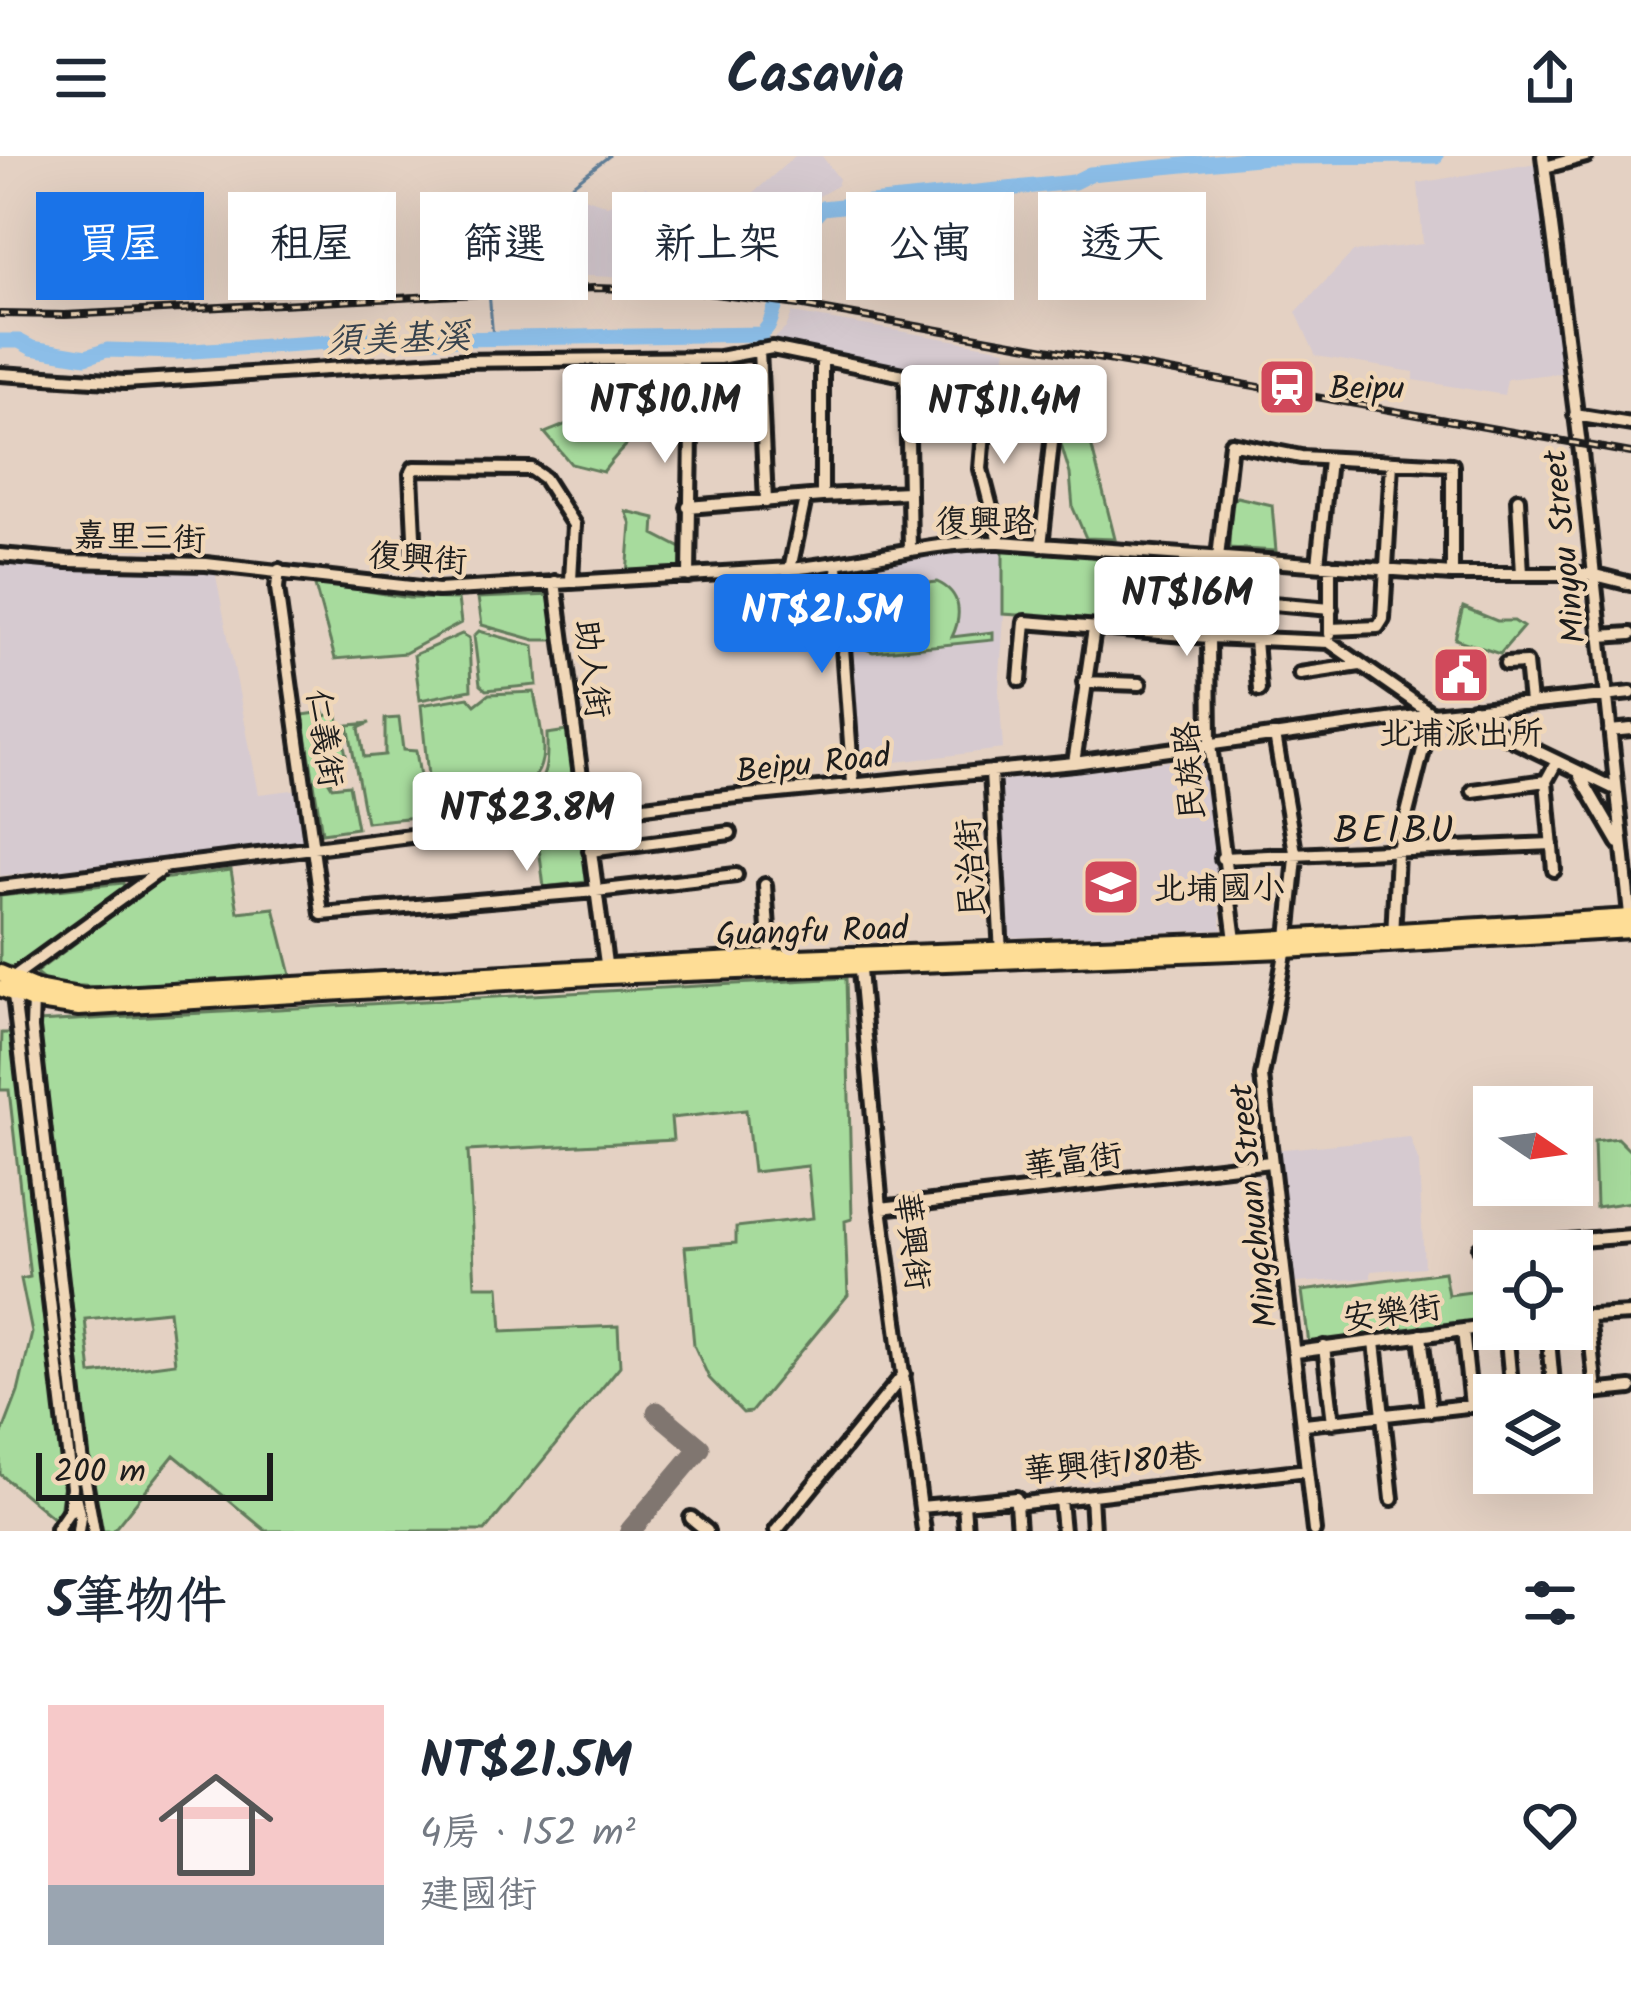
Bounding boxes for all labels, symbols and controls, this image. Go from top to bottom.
text: Casavia [727,35,904,121]
icon: menu [48,45,114,111]
icon: share [1517,45,1583,111]
chip: 買屋 [36,192,204,300]
chip: 租屋 [228,192,396,300]
chip: 篩選 [420,192,588,300]
chip: 新上架 [612,192,822,300]
chip: 公寓 [846,192,1014,300]
chip: 透天 [1038,192,1206,300]
water label: 須美基溪 [325,309,473,371]
station icon: Beipu [1256,356,1318,418]
pin: NT$10.1M [541,364,789,466]
place label: Beipu [1329,364,1404,417]
pin: NT$11.4M [880,365,1128,467]
text: NT$10.1M [589,372,741,434]
text: NT$11.4M [928,373,1080,435]
street label: Minyou Street [1530,446,1603,646]
street label: 復興路 [936,497,1035,550]
street label: 嘉里三街 [73,511,207,568]
street label: 復興街 [367,531,469,590]
pin: NT$16M [1089,557,1285,659]
text: NT$16M [1121,565,1253,627]
pin: NT$21.5M [698,574,946,676]
text: NT$21.5M [741,582,903,644]
street label: 助人街 [558,617,623,722]
public building icon: 北埔派出所 [1430,644,1492,706]
street label: 仁義街 [289,686,356,791]
place label: 北埔派出所 [1379,709,1544,762]
street label: 民族路 [1162,720,1221,822]
street label: Beipu Road [734,731,895,800]
pin: NT$23.8M [403,772,651,874]
text: NT$23.8M [440,780,614,842]
district label: BEIBU [1334,802,1456,864]
street label: 民治街 [943,817,1002,919]
school or university icon: 北埔國小 [1080,856,1142,918]
place label: 北埔國小 [1153,864,1285,917]
street label: Guangfu Road [715,904,911,963]
street label: Mingchuan Street [1216,1080,1295,1330]
north arrow [1473,1086,1593,1206]
map controls [1473,1086,1593,1494]
street label: 華富街 [1021,1130,1126,1195]
street label: 華興街 [878,1189,943,1294]
button: locate [1473,1230,1593,1350]
street label: 安樂街 [1340,1282,1445,1347]
button: layers [1473,1374,1593,1494]
street label: 華興街180巷 [1021,1431,1204,1500]
scale bar [36,1447,273,1500]
text: 200 m [54,1447,146,1500]
text: 5筆物件 [48,1563,227,1644]
icon: filters [1517,1570,1583,1636]
text: NT$21.5M [420,1723,632,1804]
icon: home [144,1753,288,1897]
icon: heart [1517,1792,1583,1858]
text: 4房 · 152 m² [420,1804,636,1866]
text: 建國街 [420,1866,537,1928]

